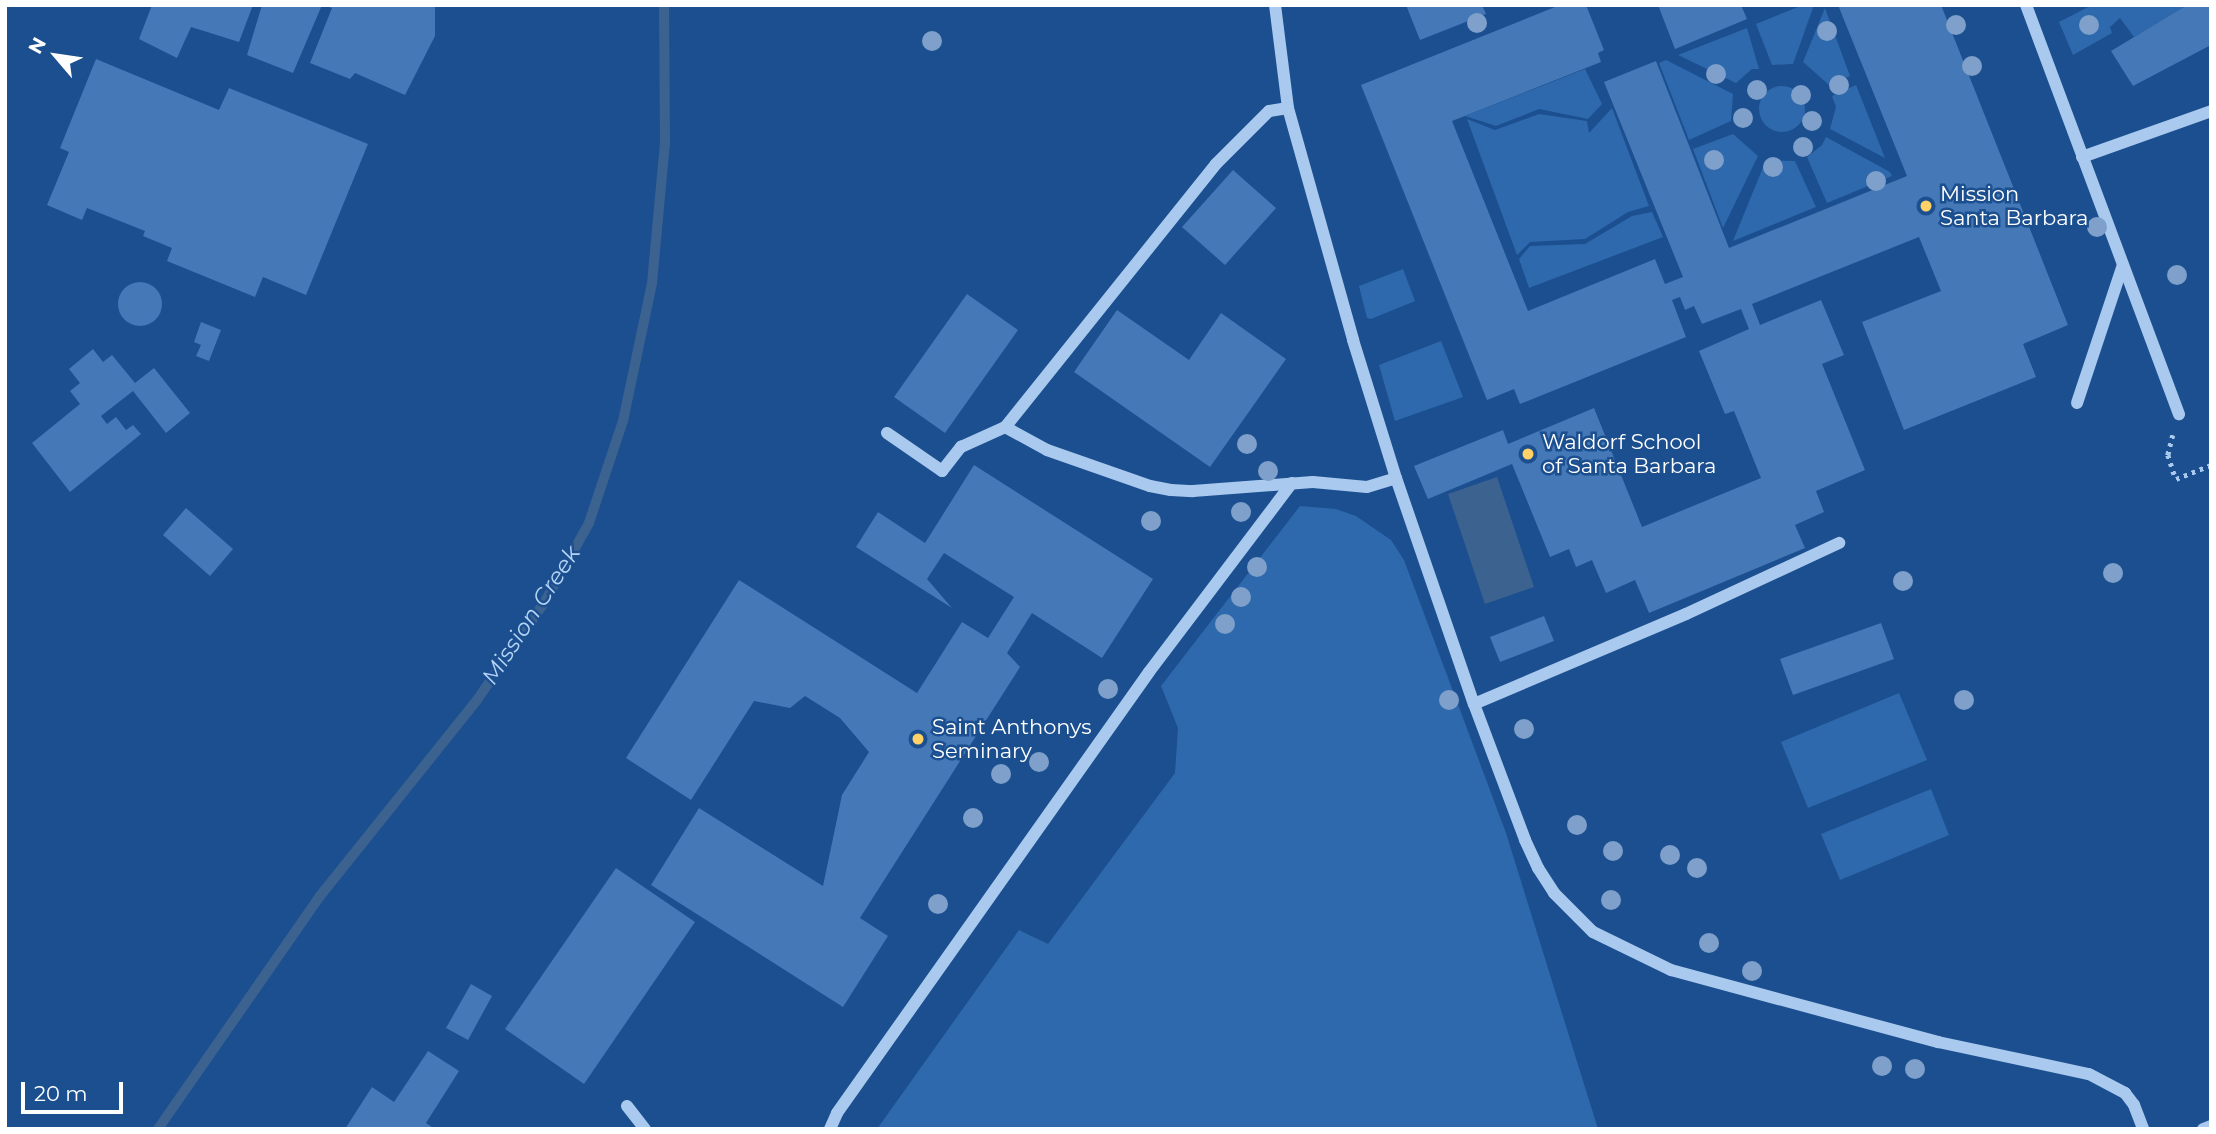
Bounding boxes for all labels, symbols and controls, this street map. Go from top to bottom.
north arrow [21,21,91,91]
text: N [23,33,51,58]
place label: Mission Santa Barbara [1940,181,2088,231]
marker: Mission Santa Barbara [1918,198,1934,214]
place label: Waldorf School of Santa Barbara [1542,429,1716,479]
marker: Waldorf School of Santa Barbara [1520,446,1536,462]
water label: Mission Creek [476,541,586,689]
place label: Saint Anthonys Seminary [932,714,1092,764]
marker: Saint Anthonys Seminary [910,731,926,747]
scale bar [24,1068,126,1112]
text: 20 m [34,1081,88,1106]

